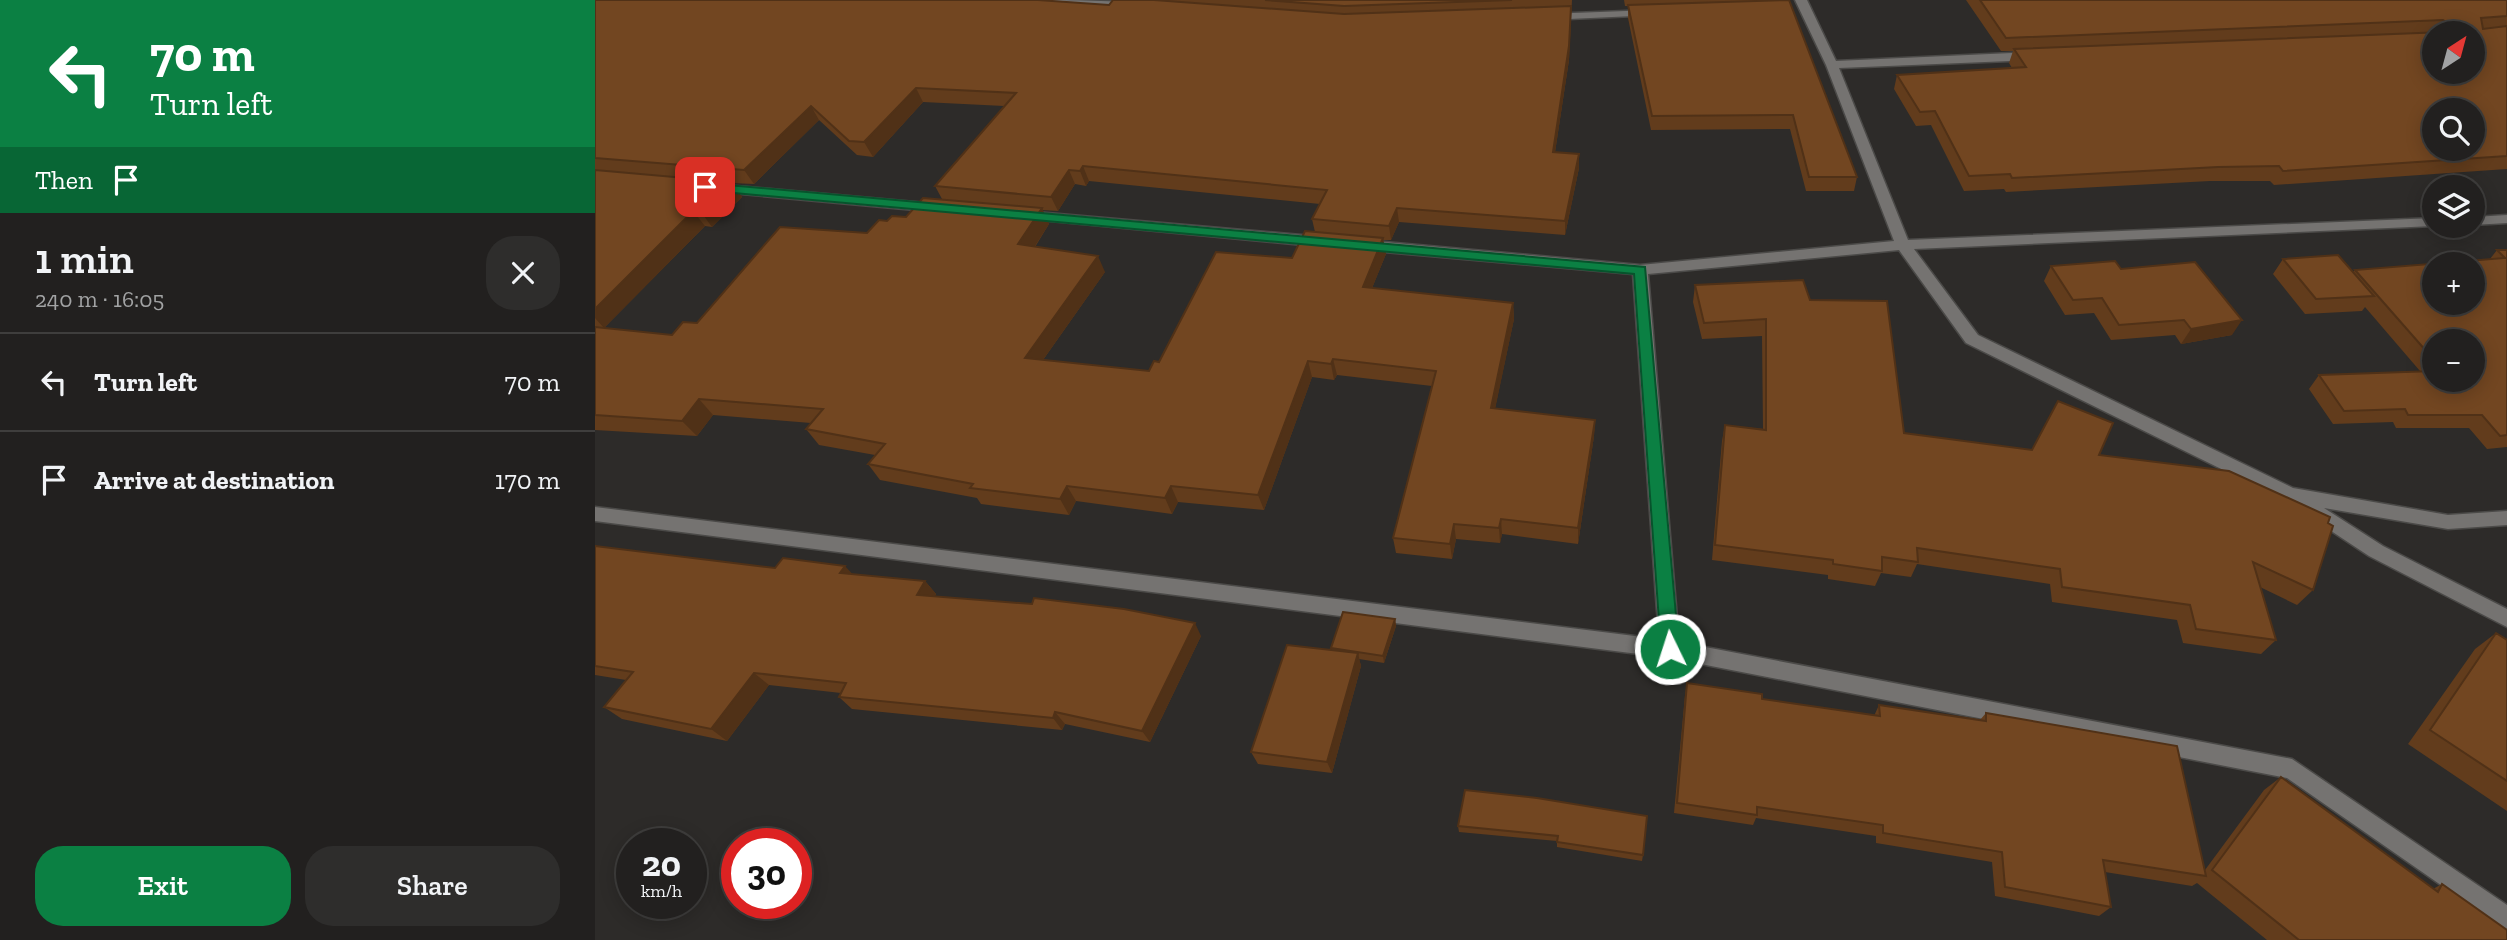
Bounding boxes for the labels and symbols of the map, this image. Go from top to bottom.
north arrow [2422,21,2485,84]
pin [675,157,735,217]
position arrow [1633,612,1707,686]
speed limit sign: 30 [721,828,812,919]

